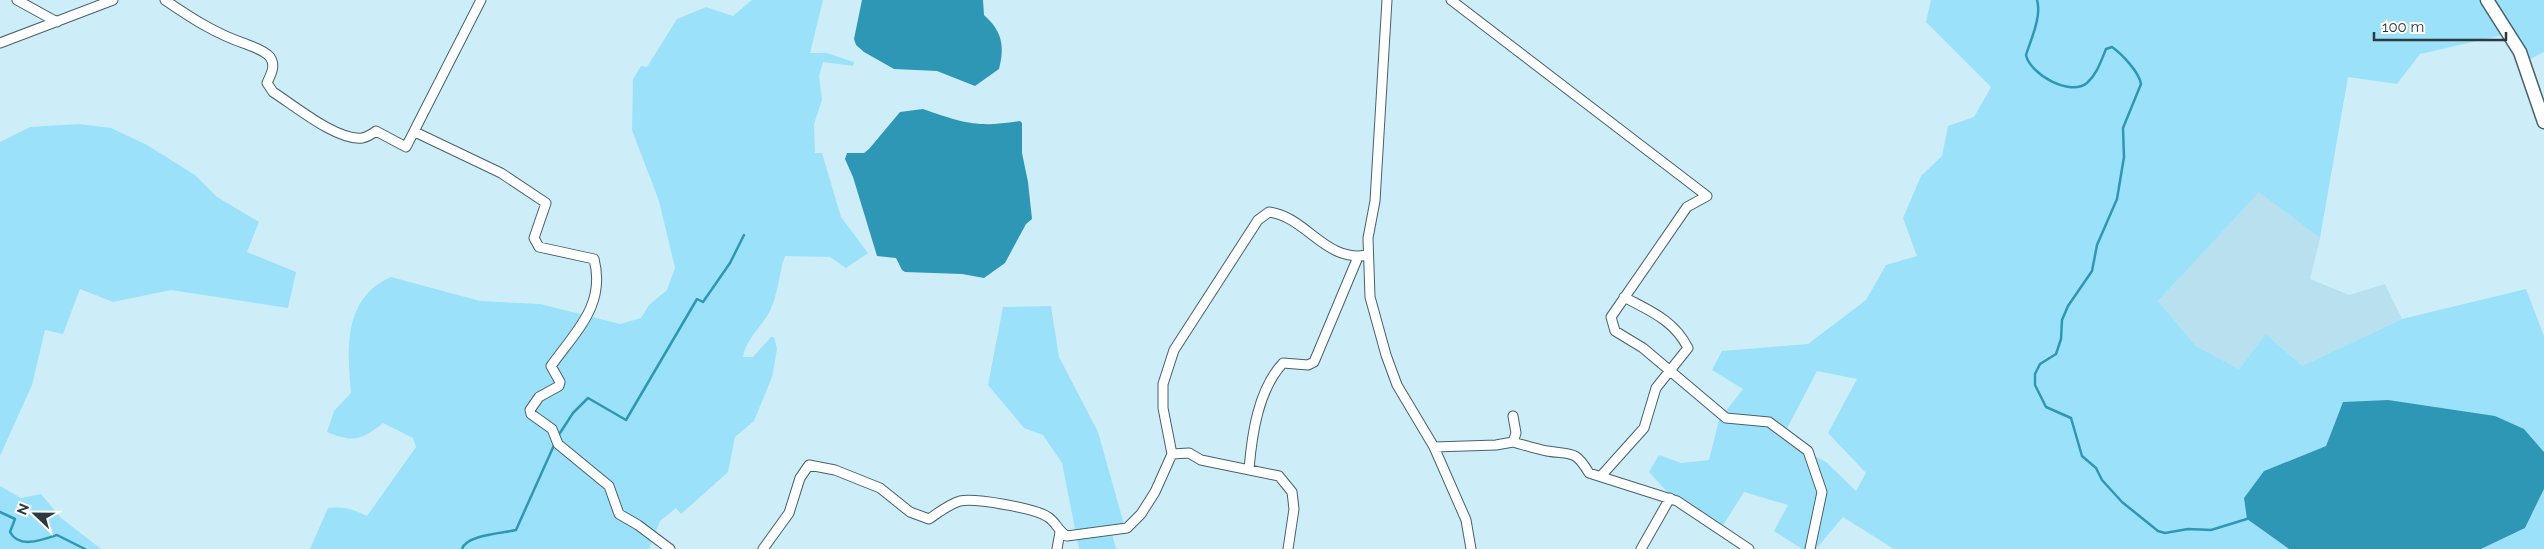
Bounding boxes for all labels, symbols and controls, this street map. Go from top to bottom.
scale bar [2374,10,2506,42]
text: 100 m [2382,18,2424,36]
north arrow [10,489,60,539]
text: N [14,501,32,517]

